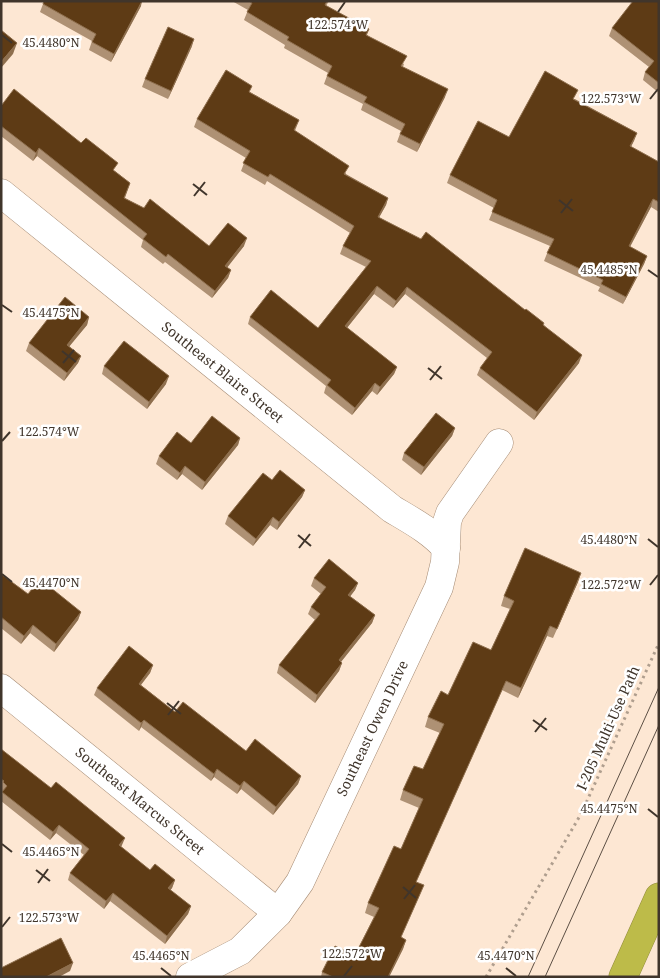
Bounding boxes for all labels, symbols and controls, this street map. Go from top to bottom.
text: 122.574°W [308,16,369,33]
text: 45.4480°N [22,34,80,51]
text: 122.573°W [581,90,642,107]
text: 45.4485°N [580,261,638,278]
text: 45.4475°N [22,304,80,321]
street label: Southeast Blaire Street [158,317,288,427]
text: 122.574°W [19,423,80,440]
text: 45.4480°N [580,531,638,548]
text: 45.4470°N [22,574,80,591]
text: 122.572°W [581,576,642,593]
street label: Southeast Owen Drive [332,657,412,799]
street label: I-205 Multi-Use Path [572,662,644,793]
street label: Southeast Marcus Street [72,742,209,859]
text: 45.4475°N [580,800,638,817]
text: 45.4465°N [22,843,80,860]
text: 122.573°W [19,909,80,926]
text: 122.572°W [322,945,383,962]
text: 45.4465°N [132,947,190,964]
text: 45.4470°N [477,947,535,964]

